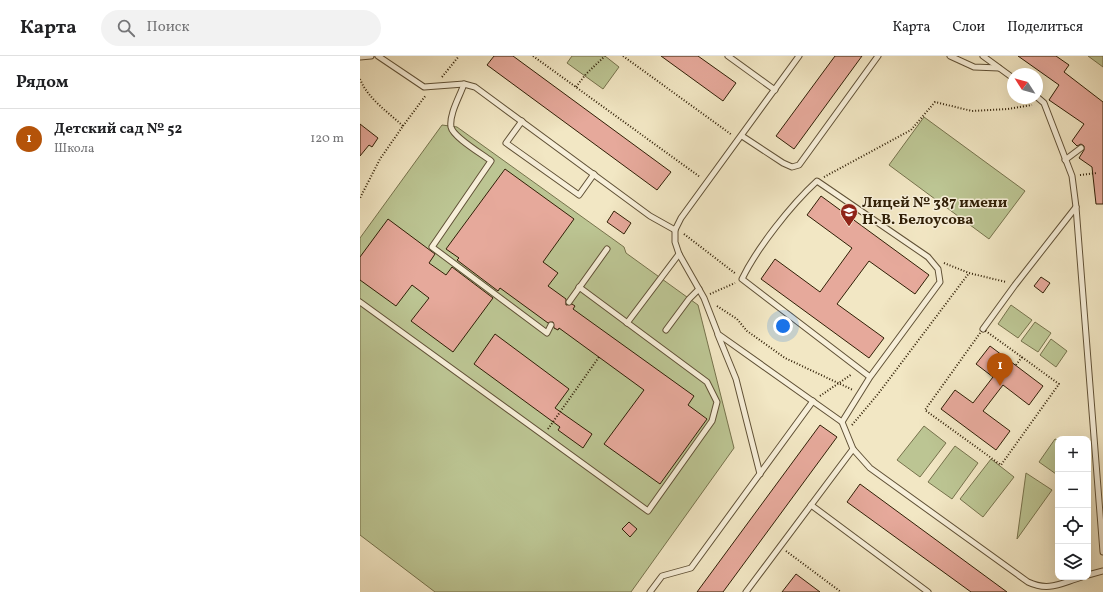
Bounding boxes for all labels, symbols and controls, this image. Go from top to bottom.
search box [101,10,381,46]
text: Карта [20,15,77,41]
icon: search [115,17,137,39]
text: Поиск [147,17,190,38]
text: Карта [892,18,930,37]
text: Слои [952,18,985,37]
text: Поделиться [1007,18,1083,37]
north arrow [1007,68,1043,104]
text: Рядом [16,71,69,94]
text: Детский сад № 52 [54,119,182,140]
text: 1 [26,130,32,148]
text: 120 m [310,130,344,148]
text: Школа [54,140,94,158]
place label: Лицей № 387 имени Н. В. Белоусова [862,193,1008,231]
school or university icon: Лицей № 387 имени Н. В. Белоусова [839,202,859,227]
your location [773,316,793,336]
pin: 1 [987,353,1013,386]
map controls [1055,436,1091,580]
button: + [1055,436,1091,472]
button: − [1055,472,1091,508]
button: locate [1055,508,1091,544]
button: layers [1055,544,1091,580]

